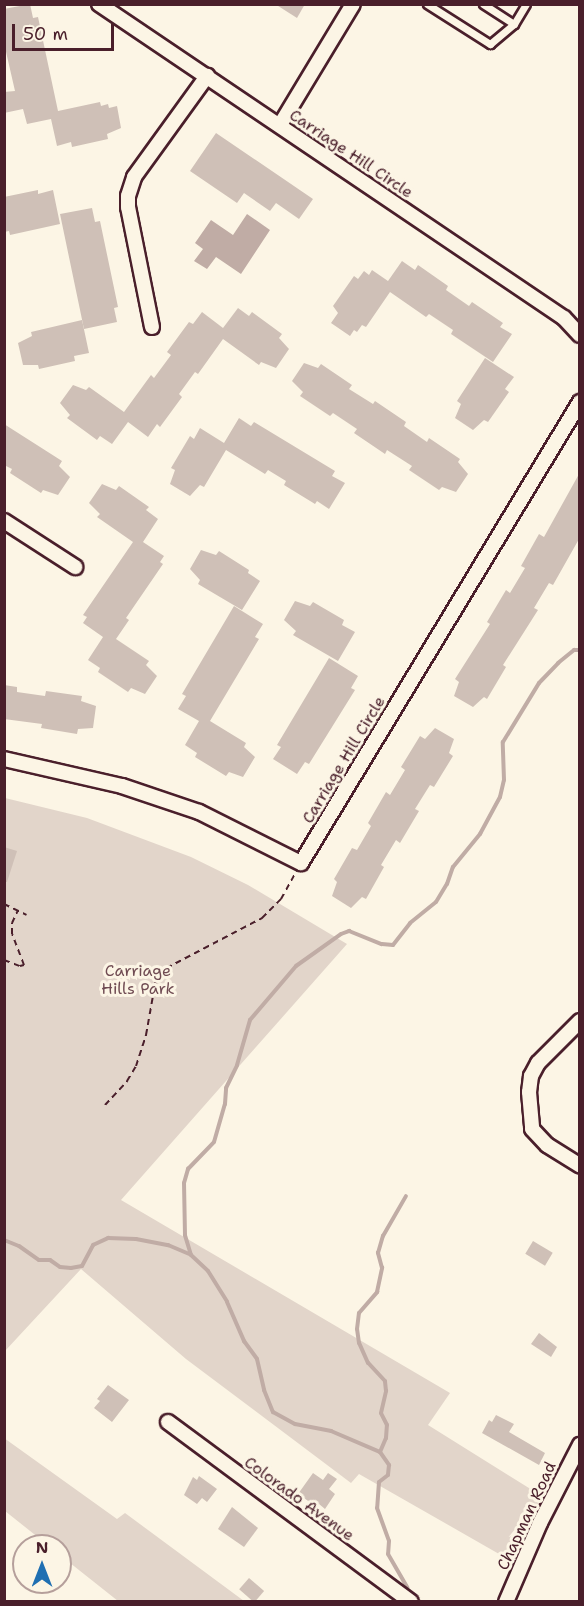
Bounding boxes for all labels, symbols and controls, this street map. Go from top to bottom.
scale bar [15,12,117,50]
text: 50 m [23,22,68,46]
street label: Carriage Hill Circle [286,106,416,202]
street label: Carriage Hill Circle [298,693,390,827]
park label: Carriage Hills Park [101,961,175,999]
street label: Colorado Avenue [240,1453,358,1545]
street label: Chapman Road [493,1459,561,1573]
north arrow [12,1534,72,1594]
text: N [36,1537,48,1558]

